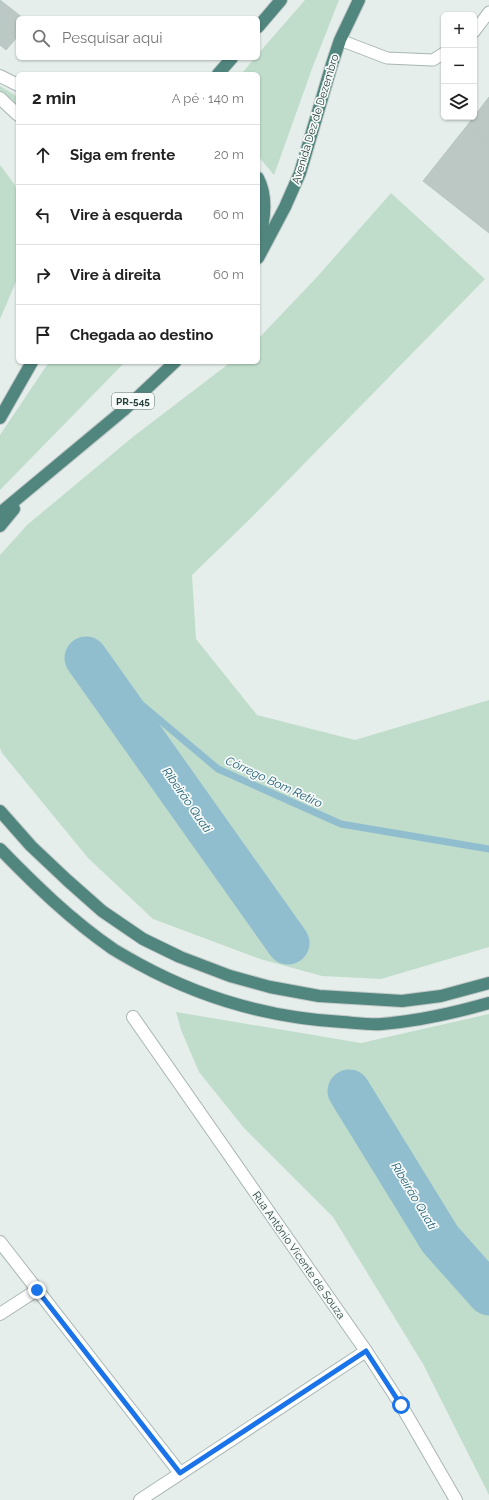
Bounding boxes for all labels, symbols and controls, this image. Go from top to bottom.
map controls [441,12,477,120]
button: + [441,12,477,48]
search box [16,16,260,60]
icon: search [30,27,52,49]
text: Pesquisar aqui [62,29,162,47]
button: − [441,48,477,84]
street label: Avenida Dez de Dezembro [289,52,342,186]
button: layers [441,84,477,120]
text: 2 min [32,88,76,108]
text: A pé · 140 m [172,91,244,106]
icon: ahead [32,144,54,166]
text: Siga em frente [70,146,175,164]
text: 20 m [214,147,244,162]
icon: left [32,204,54,226]
text: Vire à esquerda [70,206,183,224]
text: 60 m [213,207,244,222]
icon: right [32,264,54,286]
text: Vire à direita [70,266,161,284]
text: 60 m [213,267,244,282]
icon: arrive [32,324,54,346]
text: Chegada ao destino [70,326,213,344]
road number: PR-545 [112,393,154,409]
water label: Córrego Bom Retiro [223,753,325,811]
water label: Ribeirão Quati [159,765,215,836]
water label: Ribeirão Quati [388,1160,440,1233]
street label: Rua Antônio Vicente de Souza [250,1189,348,1322]
route end [28,1281,46,1299]
route start [392,1396,410,1414]

